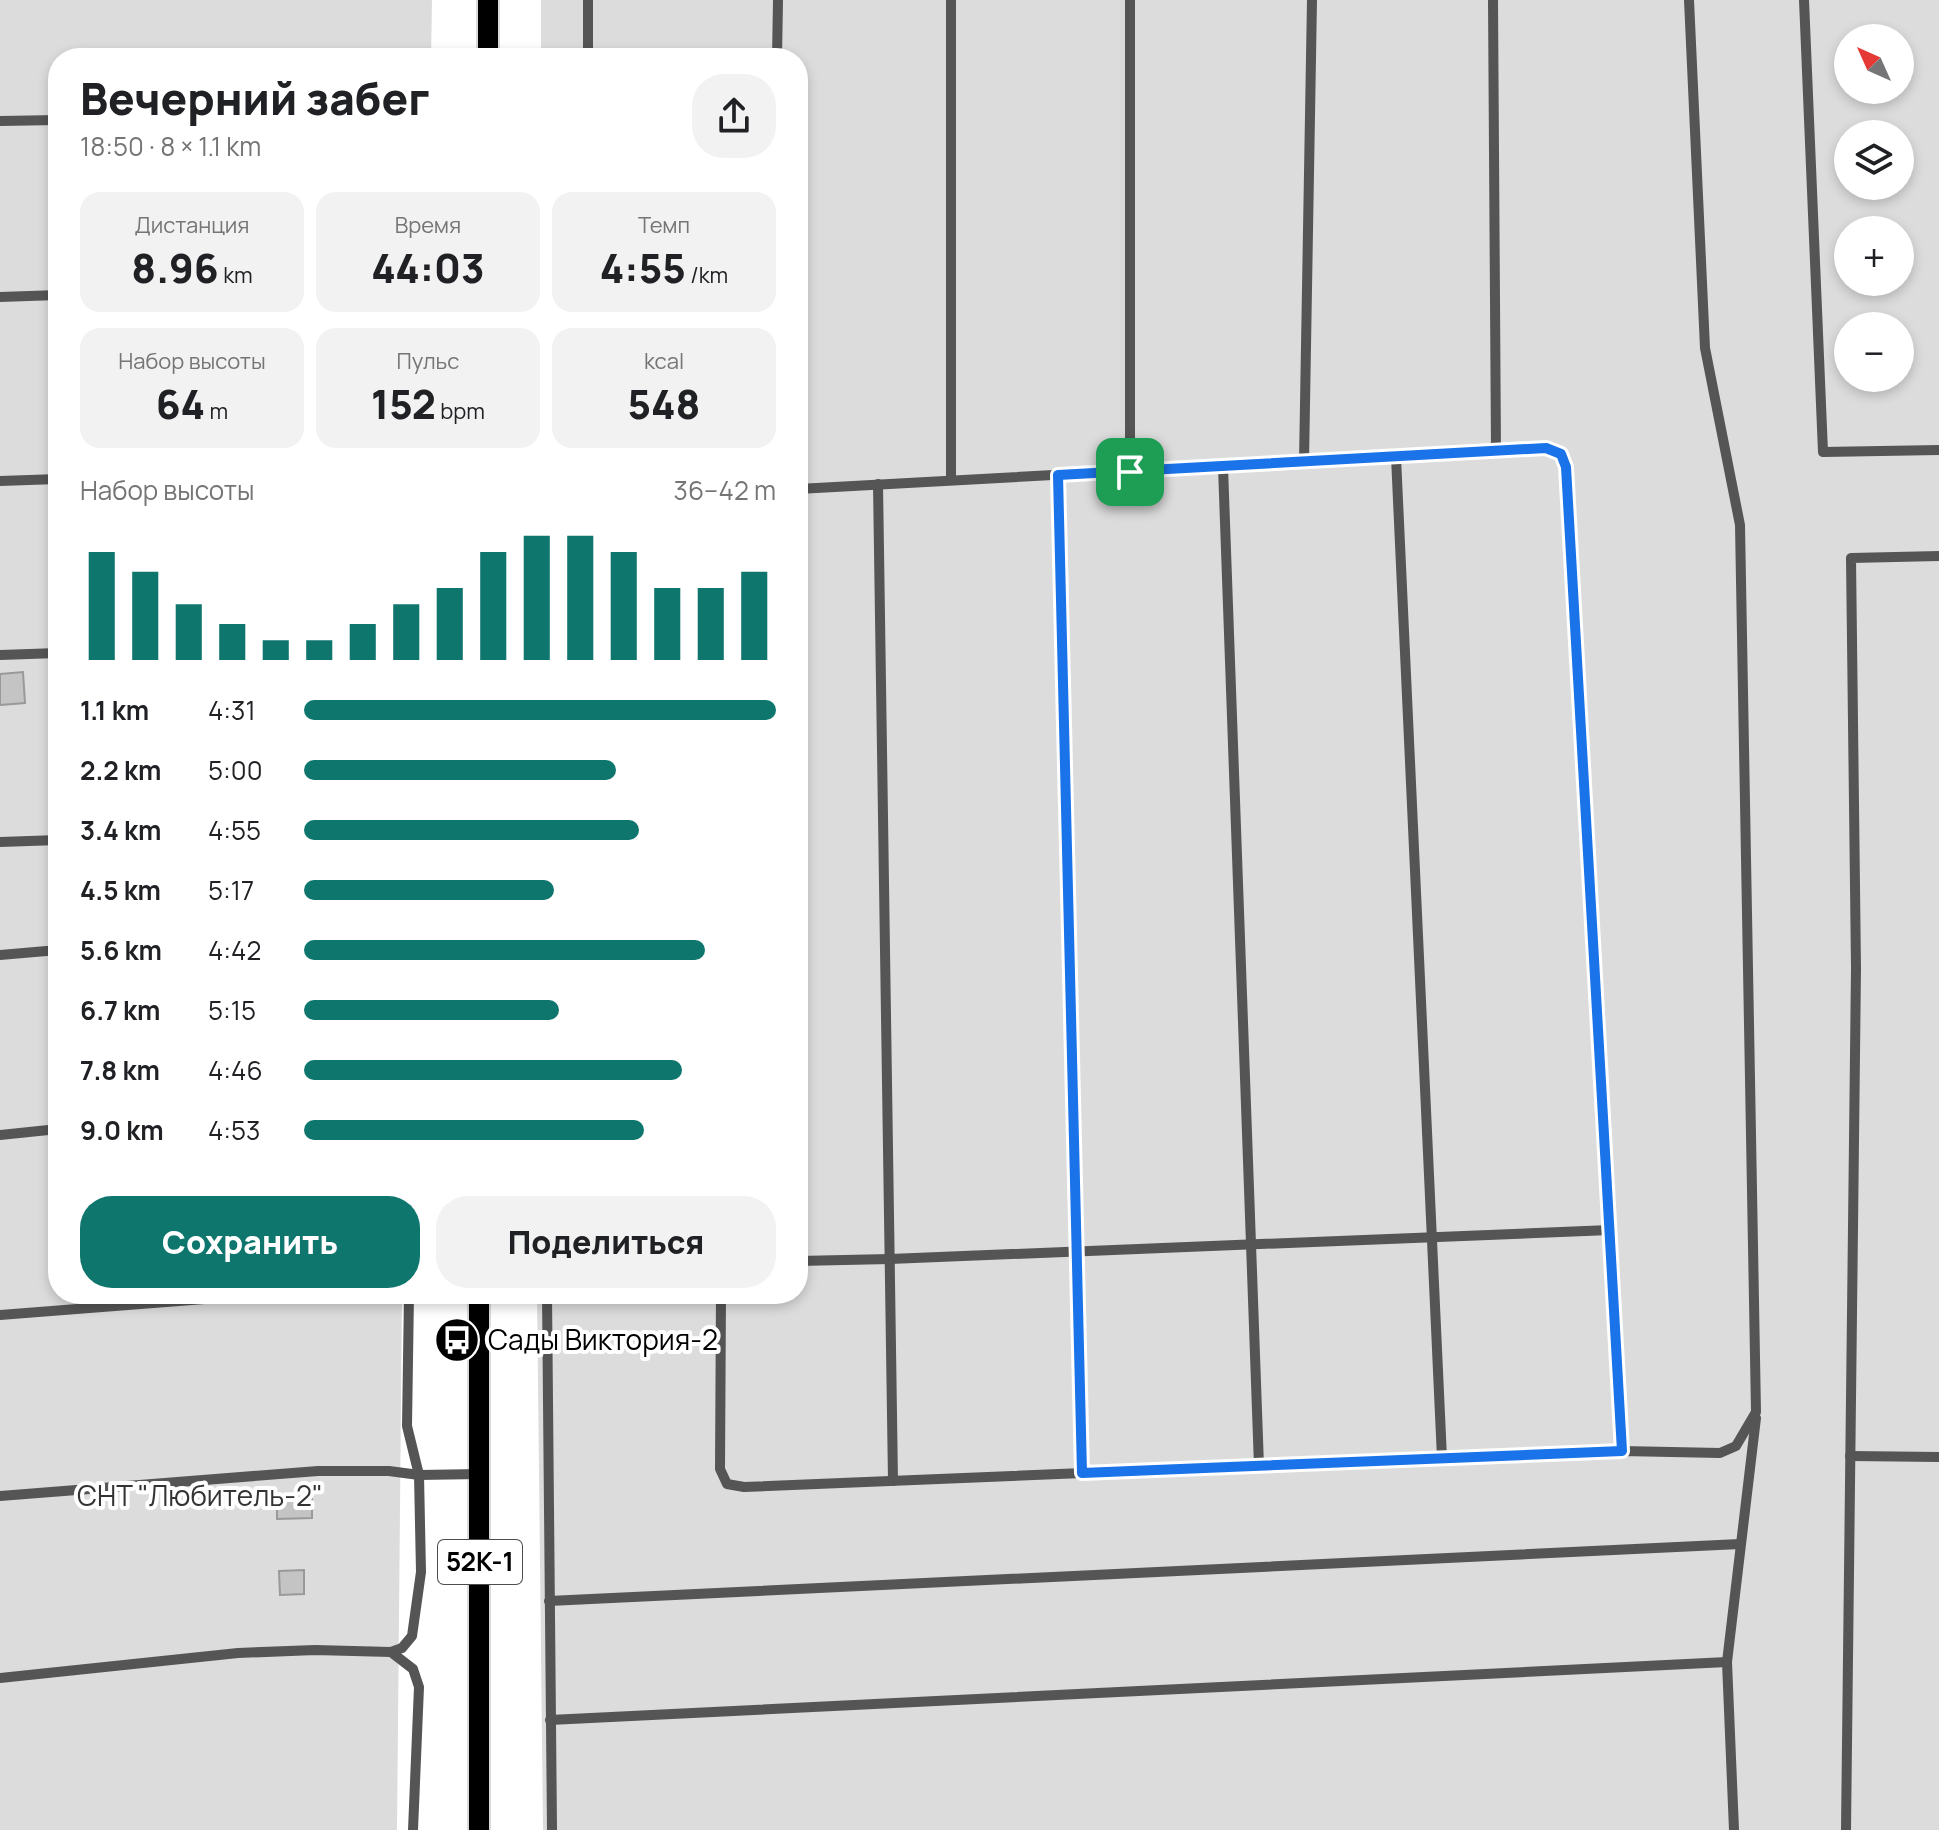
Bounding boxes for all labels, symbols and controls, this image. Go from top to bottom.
north arrow [1834,24,1914,104]
map controls [1834,24,1914,392]
text: Вечерний забег [80,68,429,128]
button: share [692,74,776,158]
button: layers [1834,120,1914,200]
text: 18:50 · 8 × 1.1 km [80,128,261,164]
text: Дистанция [135,210,249,240]
text: Время [395,210,461,240]
text: Темп [638,210,690,240]
button: + [1834,216,1914,296]
text: 8.96 [131,240,219,295]
text: 44:03 [371,240,485,295]
text: 4:55 [600,240,686,295]
text: km [219,260,253,290]
text: /km [686,260,728,290]
button: − [1834,312,1914,392]
text: Набор высоты [118,346,266,376]
text: Пульс [397,346,459,376]
text: kcal [644,346,684,376]
text: 64 [156,376,205,431]
text: 152 [371,376,436,431]
text: 548 [627,376,701,431]
text: m [205,396,228,426]
text: bpm [436,396,485,426]
pin [1096,438,1164,506]
icon: arrive [1108,450,1152,494]
text: Набор высоты [80,472,254,508]
text: 36–42 m [674,472,776,508]
text: 1.1 km [80,692,149,728]
text: 4:31 [208,692,256,728]
text: 2.2 km [80,752,161,788]
text: 5:00 [208,752,263,788]
text: 3.4 km [80,812,161,848]
text: 4:55 [208,812,261,848]
text: 4.5 km [80,872,161,908]
text: 5:17 [208,872,254,908]
text: 5.6 km [80,932,162,968]
text: 4:42 [208,932,261,968]
text: 6.7 km [80,992,160,1028]
text: 5:15 [208,992,256,1028]
text: 7.8 km [80,1052,160,1088]
text: 4:46 [208,1052,263,1088]
text: 9.0 km [80,1112,164,1148]
text: 4:53 [208,1112,261,1148]
button: Сохранить [80,1196,420,1288]
button: Поделиться [436,1196,776,1288]
bus stop icon: Сады Виктория-2 [433,1316,481,1364]
place label: Сады Виктория-2 [488,1320,718,1358]
park label: СНТ "Любитель-2" [77,1476,323,1514]
road number: 52К-1 [438,1540,522,1584]

